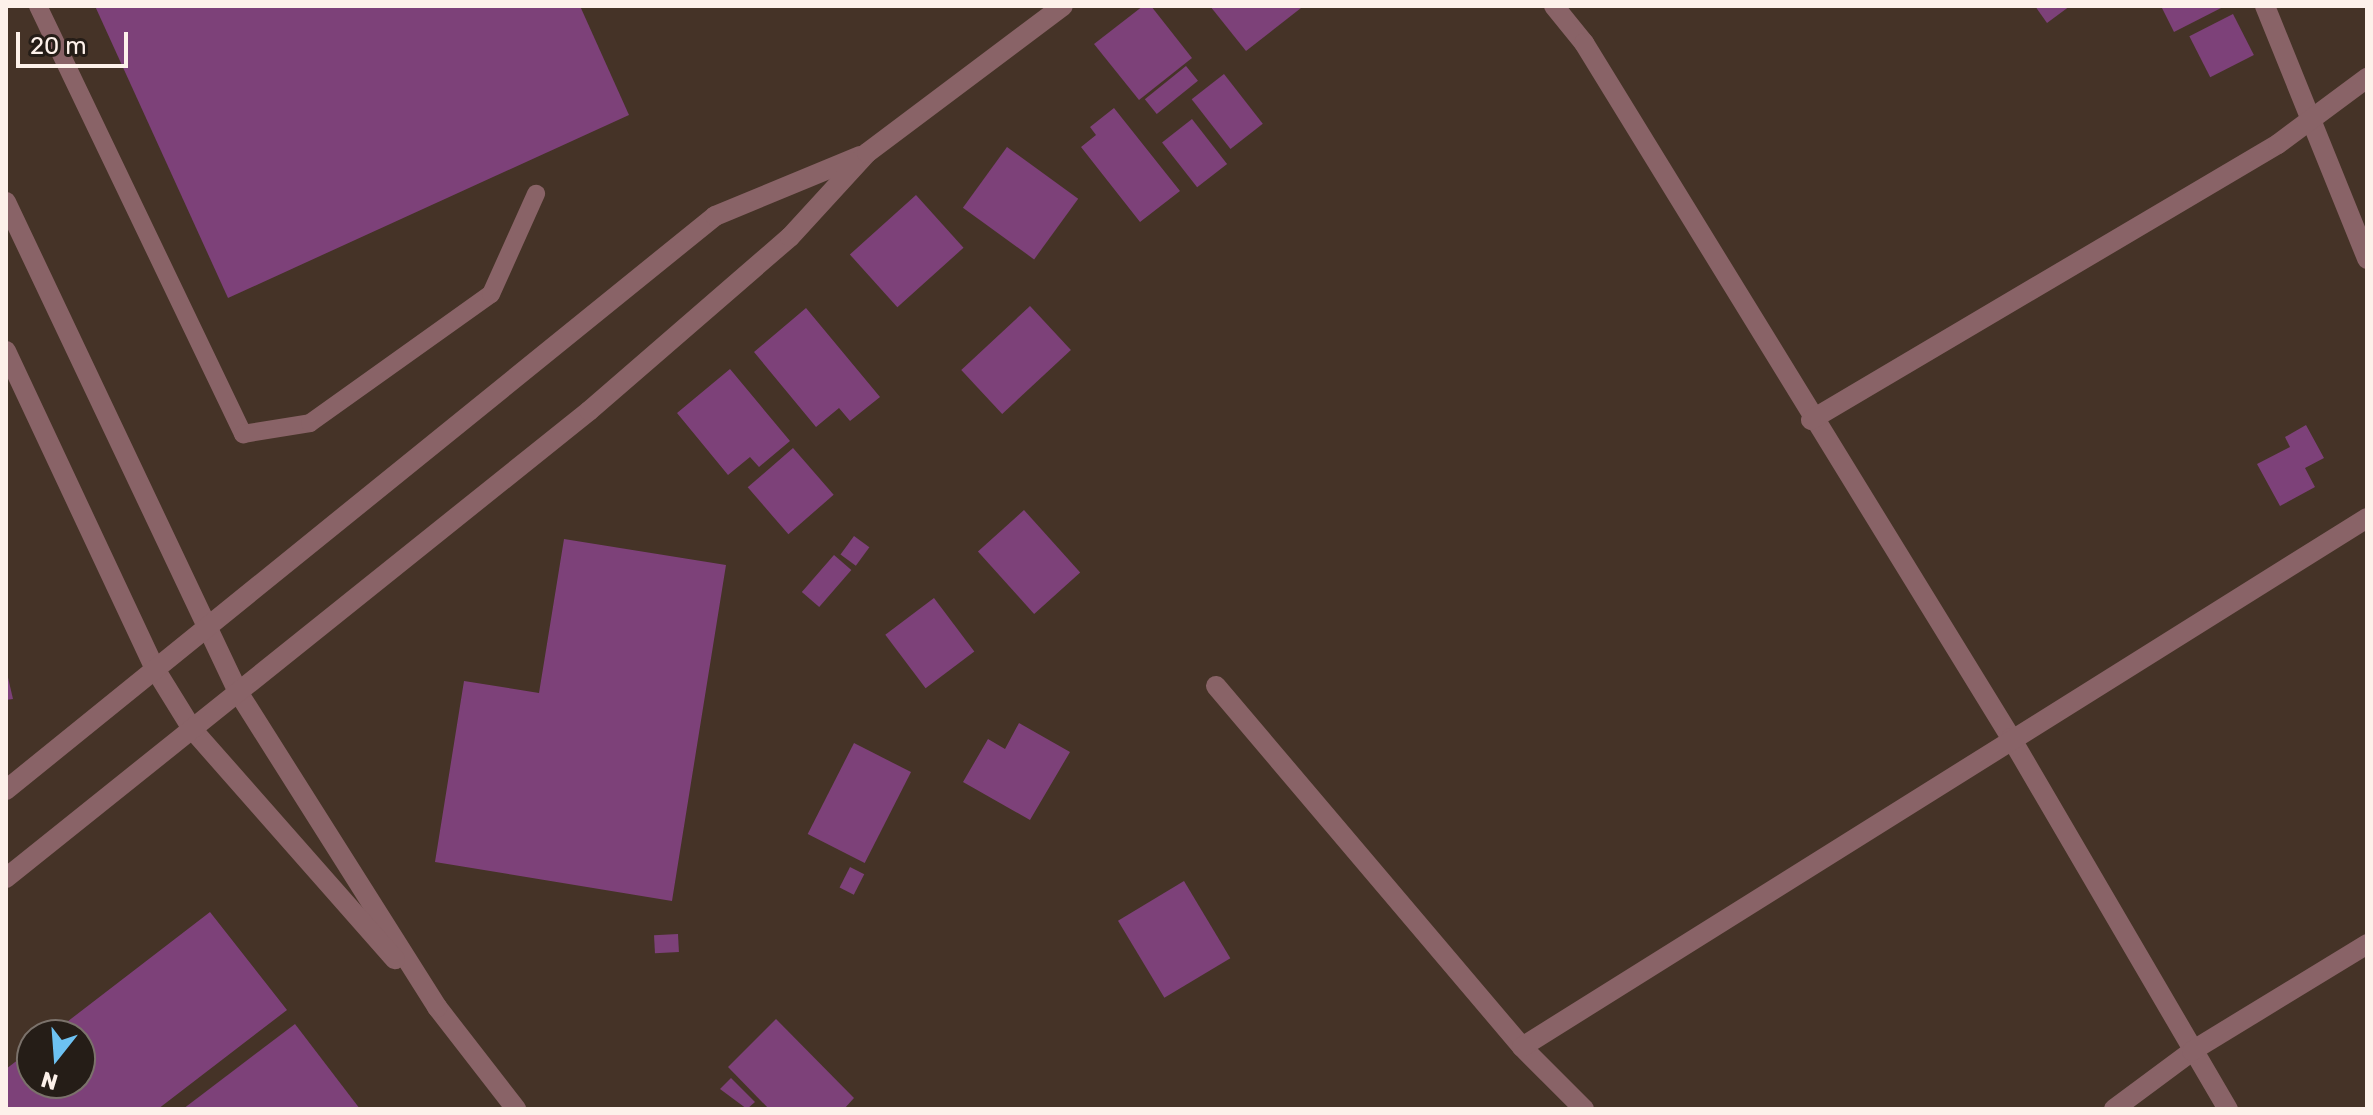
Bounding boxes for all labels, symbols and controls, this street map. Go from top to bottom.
scale bar [20,16,132,66]
text: 20 m [30,32,87,60]
north arrow [16,1019,96,1099]
text: N [38,1065,61,1096]

